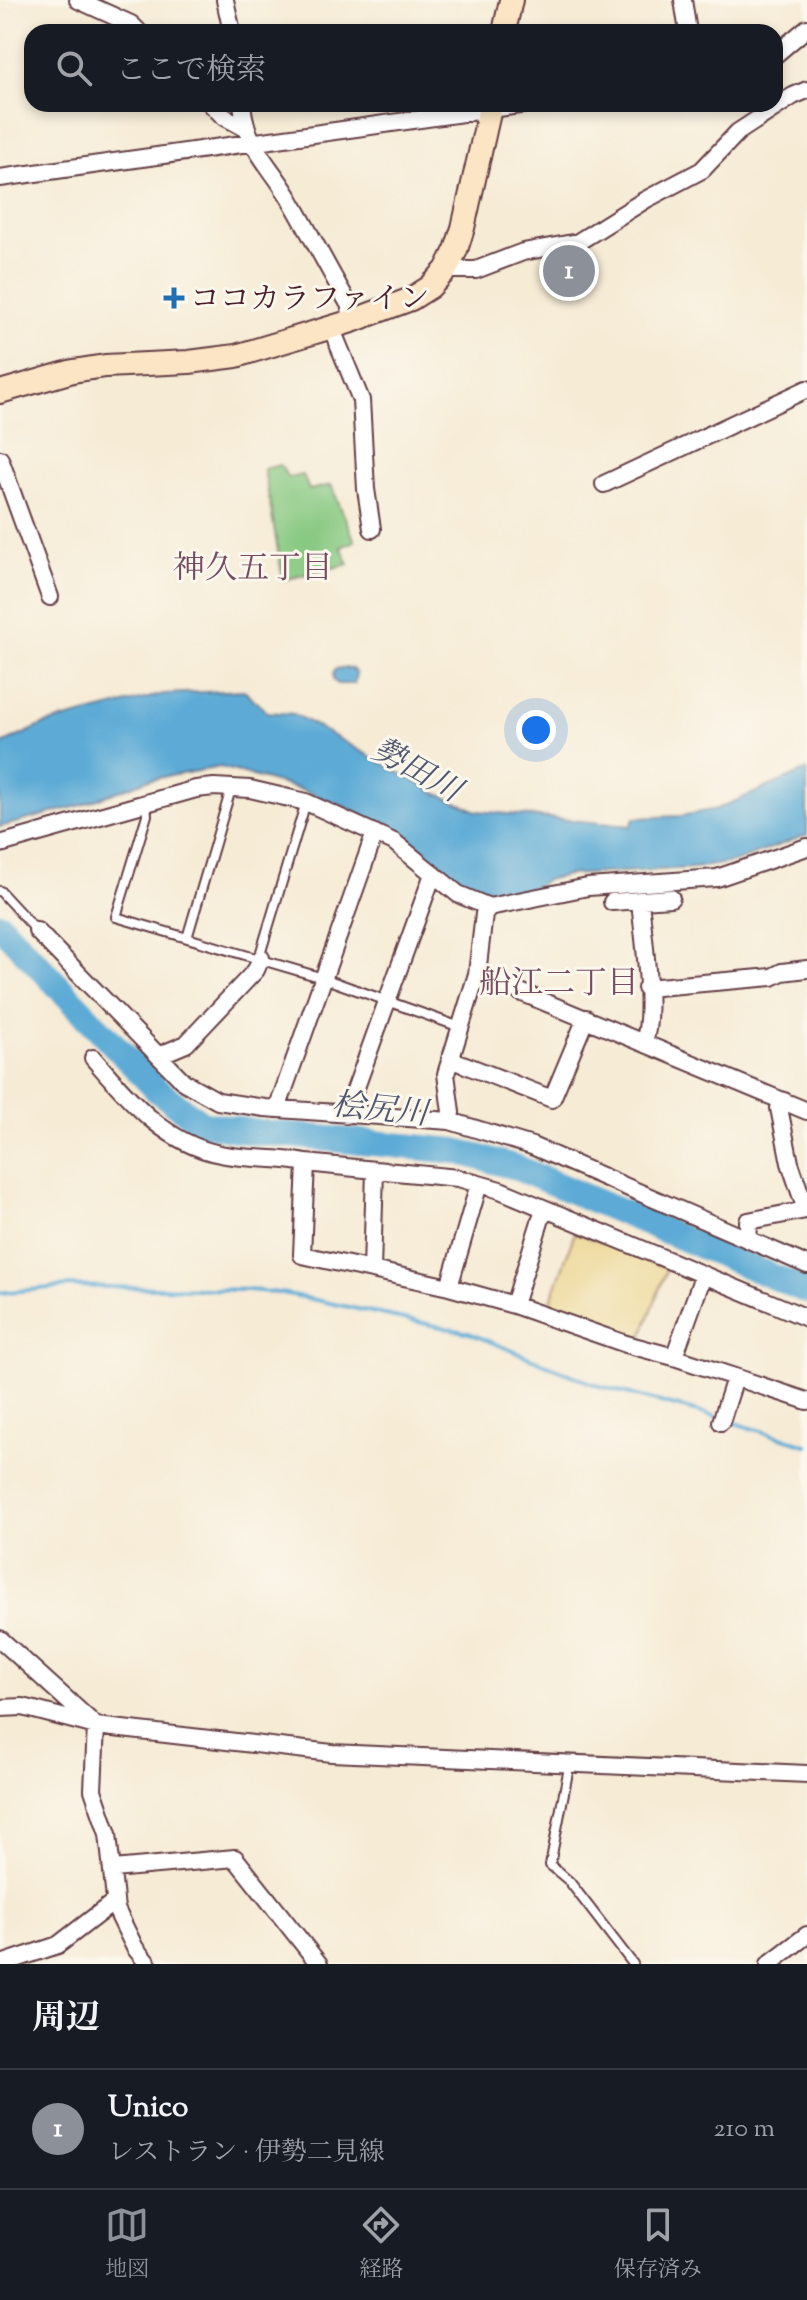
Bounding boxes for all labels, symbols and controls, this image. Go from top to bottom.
search box [24,24,783,112]
icon: search [52,46,96,90]
text: ここで検索 [116,50,266,93]
pin: 1 [543,241,595,301]
place label: ココカラファイン [190,279,429,322]
marker: ココカラファイン [165,289,183,307]
district label: 神久五丁目 [173,547,333,593]
your location [516,710,556,750]
water label: 勢田川 [362,728,471,816]
district label: 船江二丁目 [479,962,639,1008]
water label: 桧尻川 [330,1083,433,1139]
text: 周辺 [32,1995,100,2044]
text: Unico [108,2087,189,2130]
text: 1 [54,2111,62,2148]
text: 210 m [713,2111,775,2148]
text: レストラン · 伊勢二見線 [108,2135,385,2172]
tab: 地図 [105,2203,149,2287]
tab: 経路 [359,2203,404,2287]
tab: 保存済み [614,2203,702,2287]

